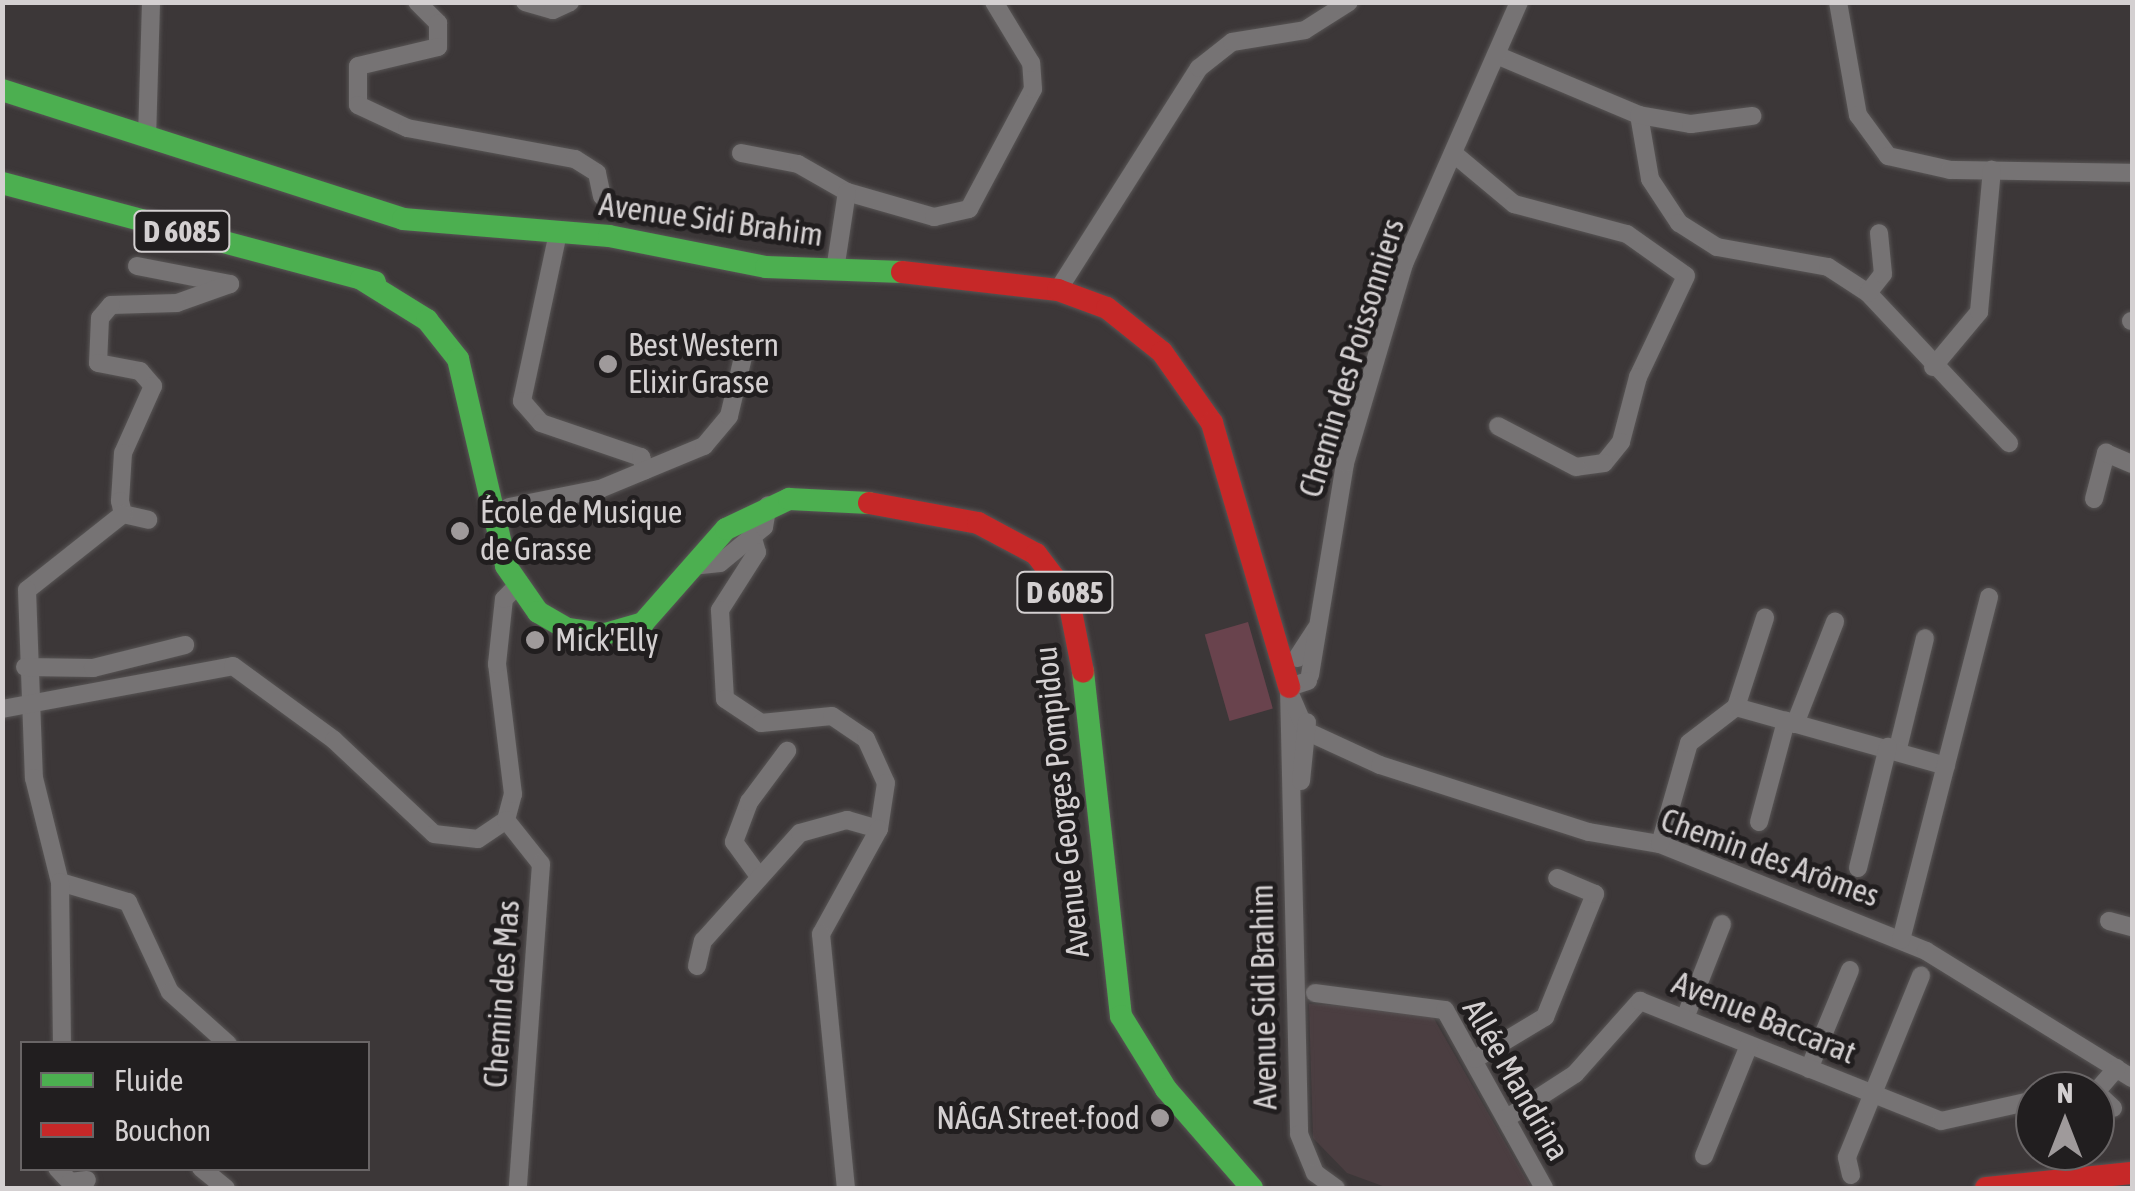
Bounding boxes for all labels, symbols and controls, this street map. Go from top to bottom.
street label: Avenue Sidi Brahim [597,185,825,255]
road number: D 6085 [132,206,232,256]
street label: Chemin des Poissonniers [1291,214,1413,502]
place label: Best Western Elixir Grasse [628,327,779,402]
marker: Best Western Elixir Grasse [597,353,619,375]
place label: École de Musique de Grasse [480,494,682,569]
marker: École de Musique de Grasse [449,520,471,542]
road number: D 6085 [1015,567,1115,617]
place label: Mick'Elly [555,621,658,659]
marker: Mick'Elly [524,629,546,651]
street label: Avenue Georges Pompidou [1027,644,1097,960]
street label: Chemin des Arômes [1656,801,1884,915]
street label: Avenue Sidi Brahim [1243,884,1285,1110]
street label: Chemin des Mas [476,899,528,1089]
street label: Avenue Baccarat [1667,964,1861,1072]
street label: Allée Mandrina [1454,993,1578,1167]
legend [20,1041,370,1171]
text: Fluide [114,1063,183,1097]
north arrow [2015,1071,2115,1171]
text: N [2057,1077,2073,1109]
place label: NÂGA Street-food [936,1099,1140,1137]
marker: NÂGA Street-food [1149,1107,1171,1129]
text: Bouchon [114,1113,211,1147]

